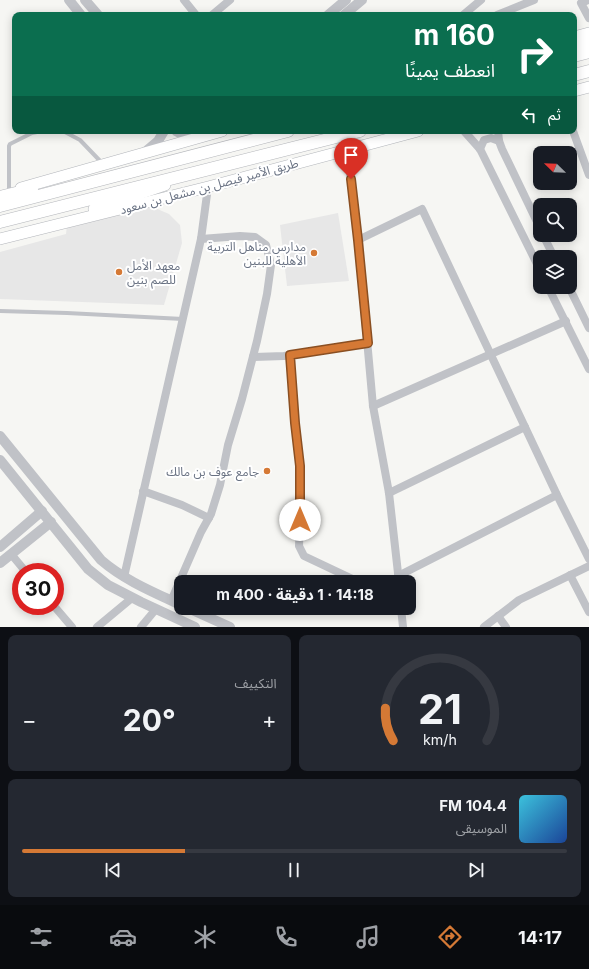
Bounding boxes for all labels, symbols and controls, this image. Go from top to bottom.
text: 160 m [414,18,495,52]
icon: right [509,28,561,80]
text: انعطف يمينًا [405,60,495,81]
icon: left [518,104,540,126]
text: ثم [548,105,561,124]
pin [334,138,368,179]
icon: arrive [340,144,362,166]
north arrow [533,146,577,190]
map controls [533,146,577,294]
street label: طريق الأمير فيصل بن مشعل بن سعود [118,155,300,218]
button: search [533,198,577,242]
place label: مدارس مناهل التربية الأهلية للبنين [207,239,306,268]
marker: مدارس مناهل التربية الأهلية للبنين [309,248,319,258]
button: layers [533,250,577,294]
place label: معهد الأمل للصم بنين [127,258,180,289]
marker: معهد الأمل للصم بنين [114,267,124,277]
place label: جامع عوف بن مالك [166,464,259,481]
marker: جامع عوف بن مالك [262,466,272,476]
position arrow [279,499,321,541]
speed limit sign: 30 [12,563,64,615]
text: 14:18 · 1 دقيقة · 400 m [216,585,374,604]
text: التكييف [235,675,277,691]
text: 21 [418,684,462,734]
text: 20° [123,702,176,738]
text: − [22,707,37,733]
text: + [262,707,276,733]
text: km/h [423,731,457,748]
text: 104.4 FM [439,796,507,815]
text: الموسيقى [456,820,507,836]
icon: previous [102,859,124,881]
icon: pause [283,859,305,881]
icon: next [465,859,487,881]
icon: filters [27,923,55,951]
icon: car [109,923,137,951]
icon: climate [191,923,219,951]
icon: phone [272,923,300,951]
icon: music [354,923,382,951]
icon: directions [436,923,464,951]
text: 14:17 [518,927,562,948]

